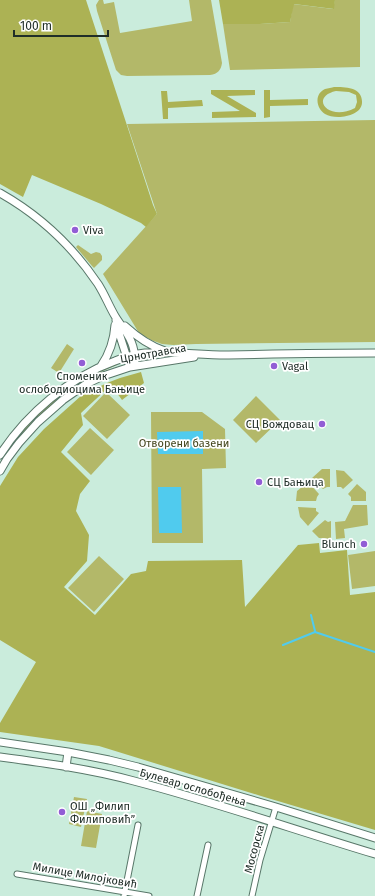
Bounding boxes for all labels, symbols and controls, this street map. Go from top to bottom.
scale bar [14,12,108,38]
text: 100 m [20,19,52,33]
place label: Viva [83,224,103,237]
marker: Viva [70,225,80,235]
street label: Црнотравска [119,341,187,366]
marker: Споменик ослободиоцима Бањице [77,358,87,368]
place label: Vagal [282,360,308,373]
marker: Vagal [269,361,279,371]
place label: Споменик ослободиоцима Бањице [19,370,145,396]
place label: СЦ Вождовац [246,418,315,431]
marker: СЦ Вождовац [317,419,327,429]
park label: Отворени базени [139,437,229,450]
place label: СЦ Бањица [267,476,324,489]
marker: СЦ Бањица [254,477,264,487]
place label: Blunch [322,538,356,551]
marker: Blunch [359,539,369,549]
street label: Булевар ослобођења [138,766,248,809]
place label: ОШ „Филип Филиповић” [70,800,135,826]
marker: ОШ „Филип Филиповић” [57,807,67,817]
street label: Мосорска [242,823,267,875]
street label: Милице Милојковић [32,860,138,891]

